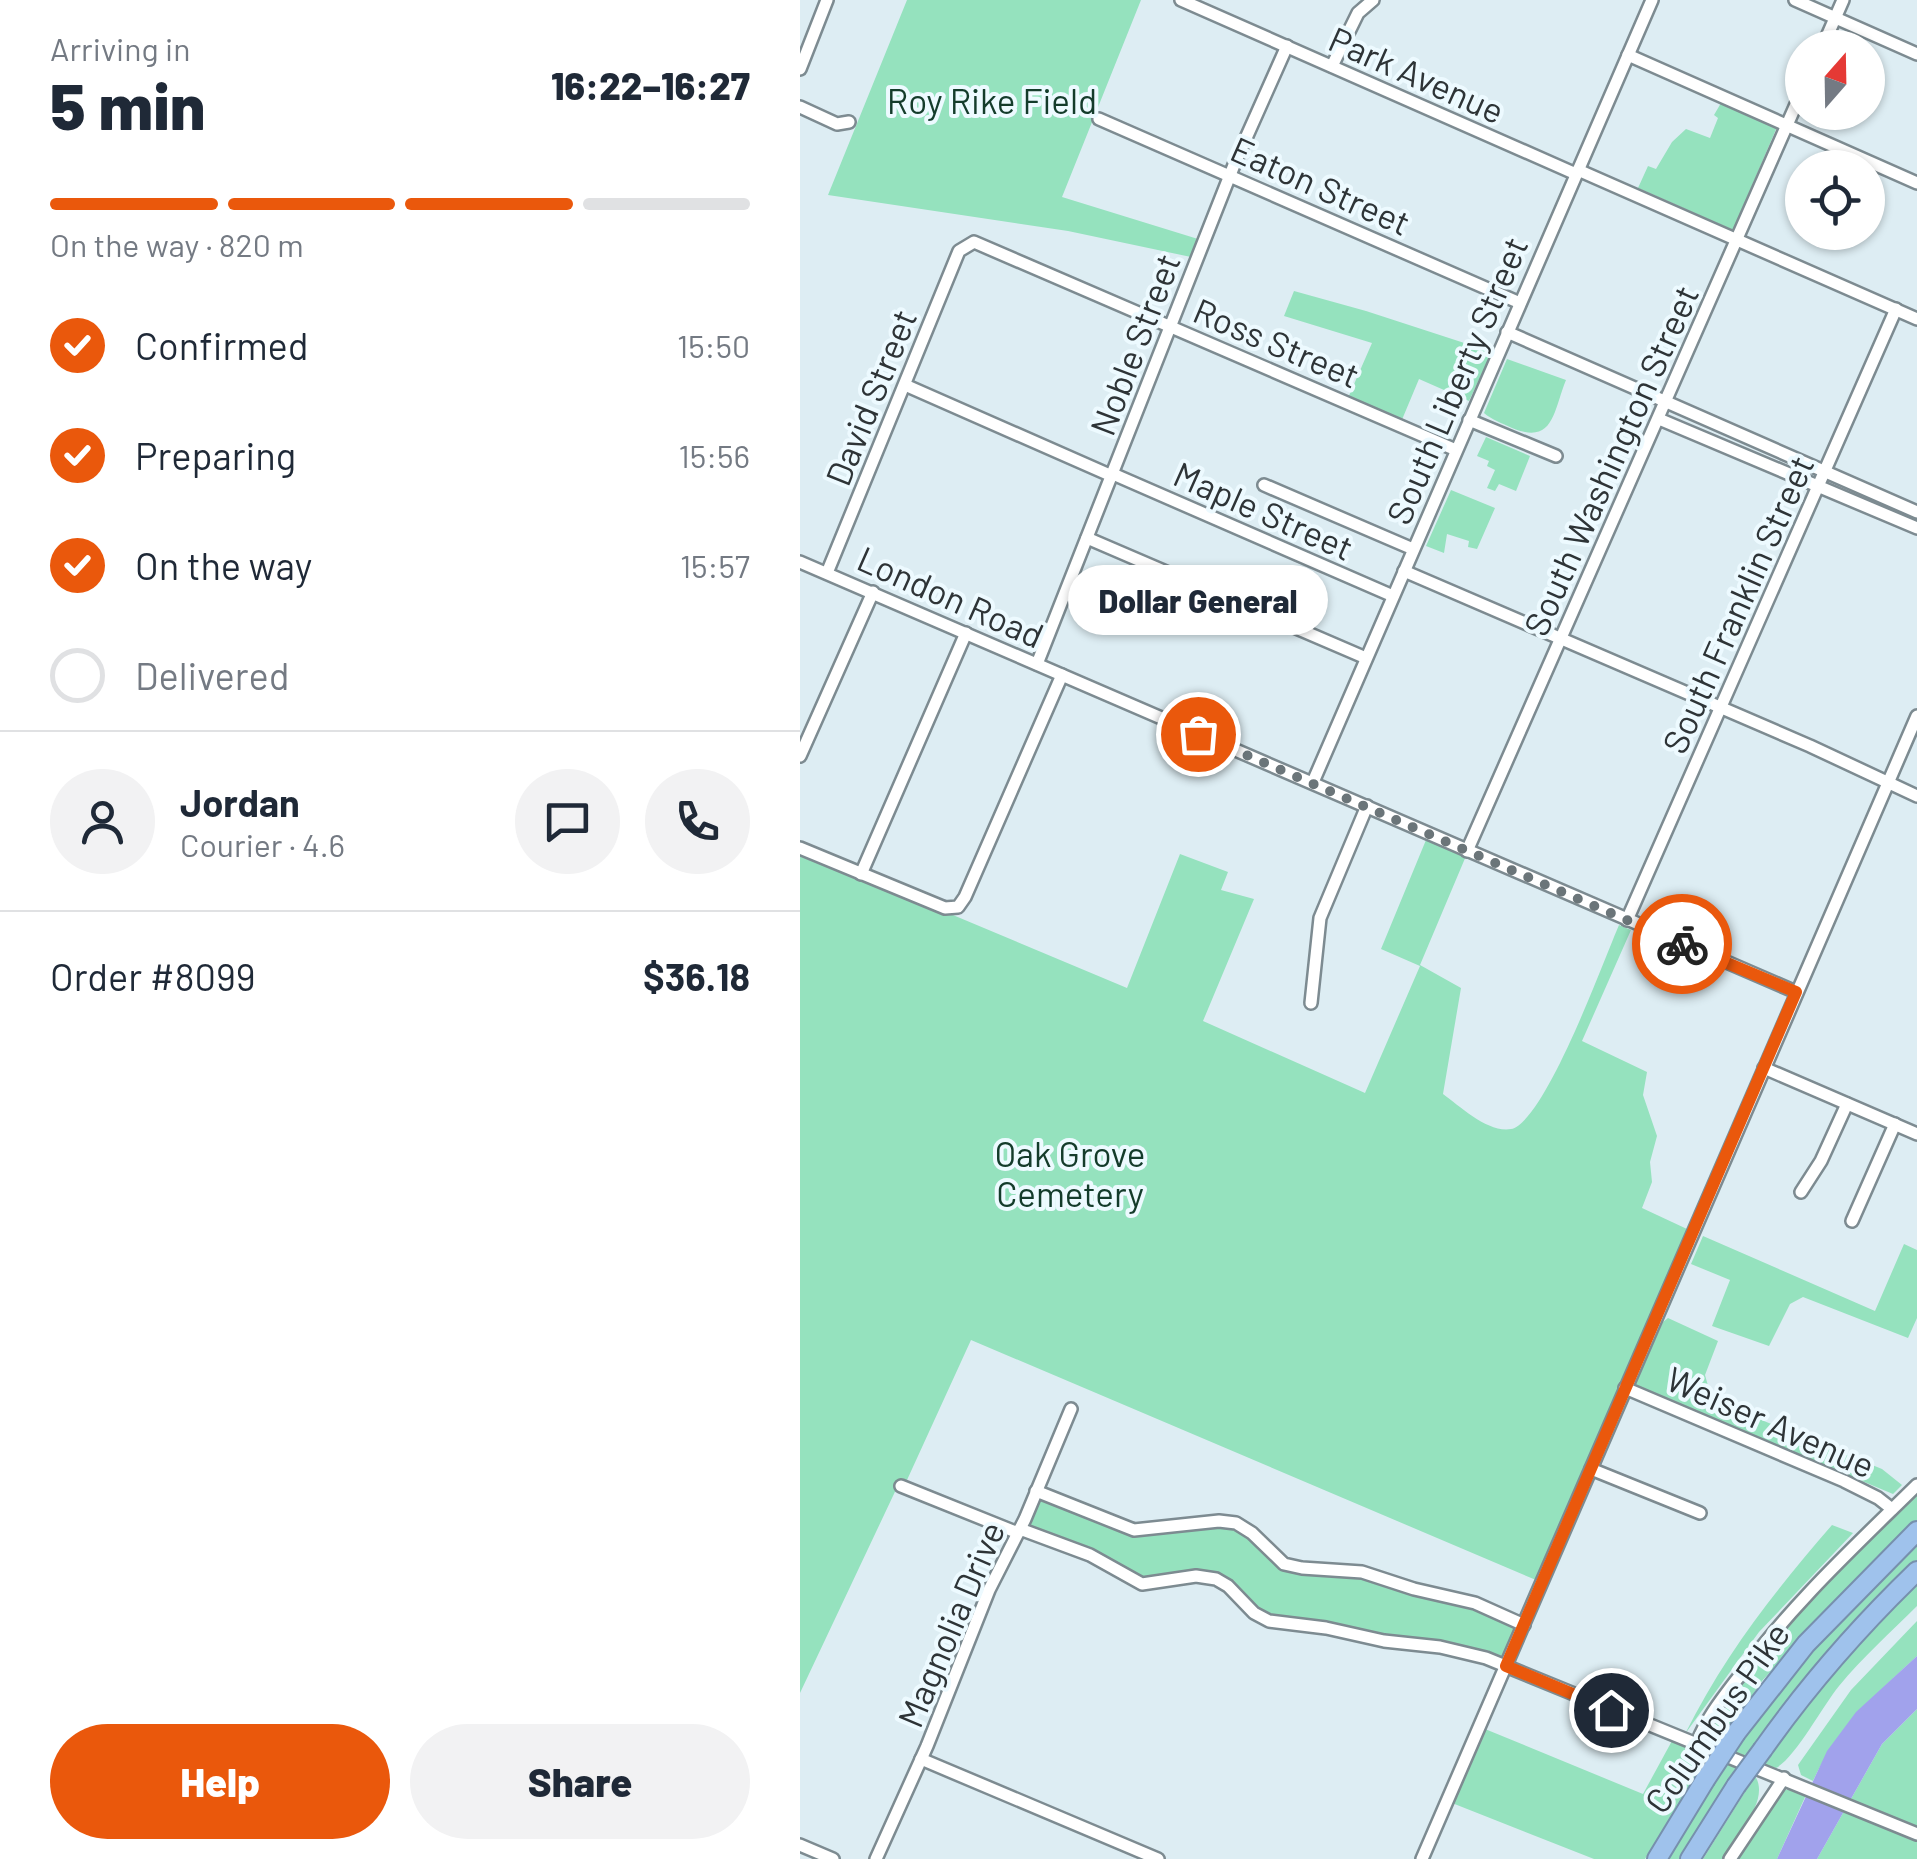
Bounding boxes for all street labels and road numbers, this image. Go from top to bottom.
street label: Park Avenue [1323,17,1511,131]
street label: Eaton Street [1225,127,1417,243]
street label: South Liberty Street [1377,230,1535,530]
street label: Noble Street [1080,247,1188,441]
street label: South Washington Street [1514,278,1706,642]
street label: Ross Street [1188,288,1366,396]
street label: David Street [816,303,924,491]
street label: South Franklin Street [1652,449,1822,759]
street label: Maple Street [1168,452,1360,568]
street label: London Road [852,536,1050,656]
street label: Weiser Avenue [1661,1356,1881,1486]
street label: Magnolia Drive [888,1515,1012,1733]
street label: Columbus Pike [1635,1614,1797,1820]

